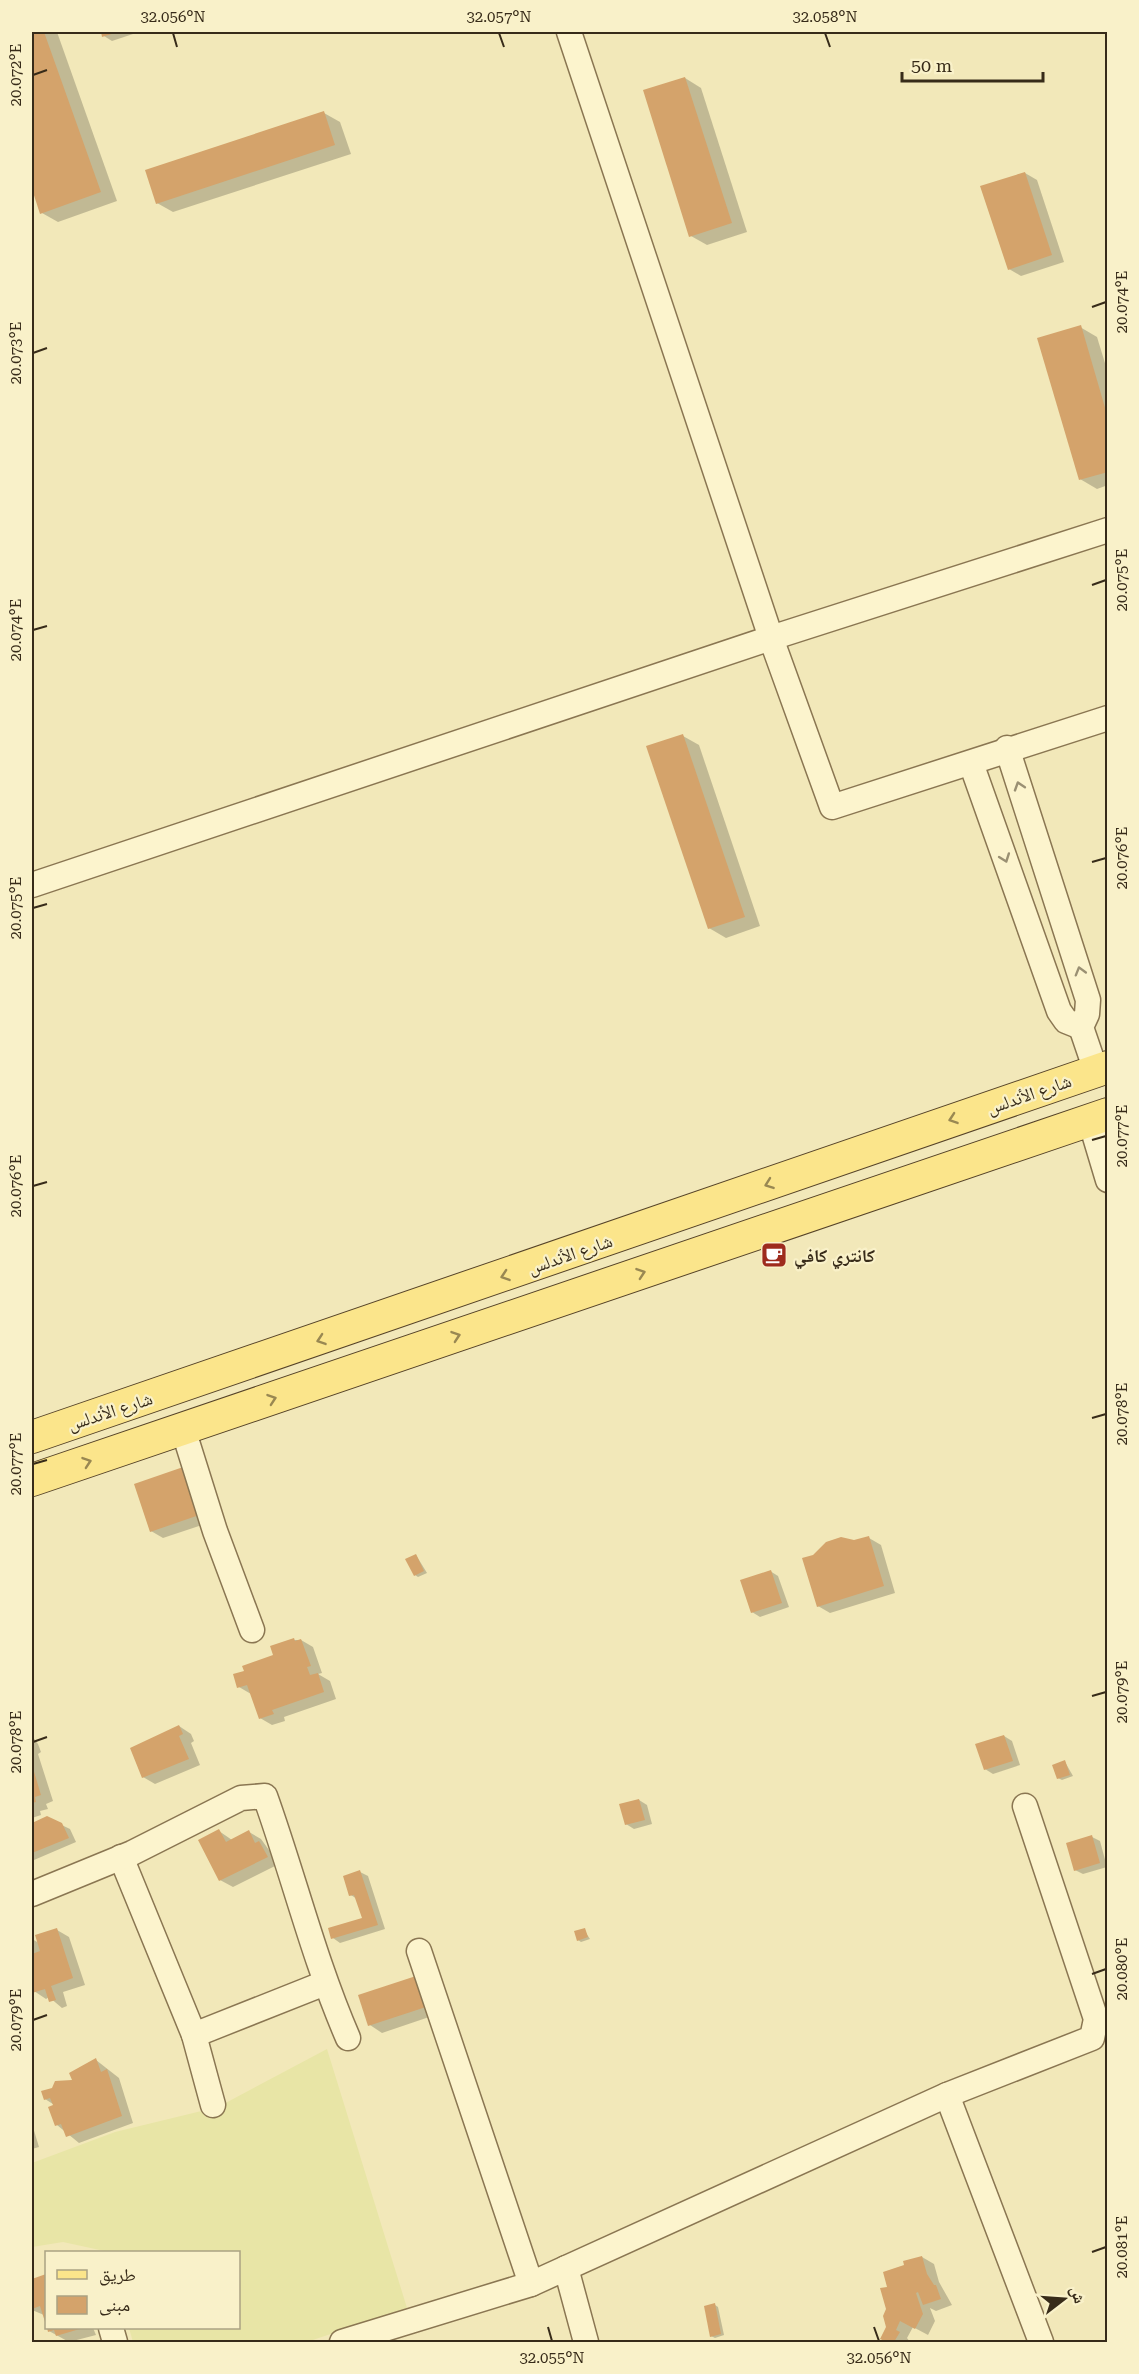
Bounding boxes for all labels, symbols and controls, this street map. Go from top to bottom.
text: 32.056°N [140,8,206,26]
text: 32.057°N [466,8,532,26]
text: 32.058°N [792,8,858,26]
text: 20.072°E [7,44,25,106]
scale bar [902,45,1043,83]
text: 50 m [911,55,952,76]
text: 20.074°E [1113,271,1131,333]
text: 20.073°E [7,322,25,384]
text: 20.075°E [1113,549,1131,611]
text: 20.074°E [7,599,25,661]
one-way arrow [1014,781,1026,792]
text: 20.076°E [1113,827,1131,889]
one-way arrow [997,852,1010,862]
text: 20.075°E [7,877,25,939]
one-way arrow [1074,966,1087,976]
street label: شارع الأندلس [984,1070,1074,1119]
text: 20.077°E [1113,1105,1131,1167]
one-way arrow [948,1112,959,1125]
text: 20.076°E [7,1155,25,1217]
one-way arrow [764,1177,775,1190]
street label: شارع الأندلس [525,1230,615,1279]
cafe icon: كانتري كافي [759,1240,789,1270]
place label: كانتري كافي [794,1245,875,1270]
one-way arrow [635,1268,646,1281]
one-way arrow [500,1269,511,1282]
one-way arrow [450,1331,461,1344]
one-way arrow [316,1332,327,1345]
text: 20.078°E [1113,1383,1131,1445]
street label: شارع الأندلس [65,1387,155,1436]
one-way arrow [266,1394,277,1407]
text: 20.077°E [7,1433,25,1495]
one-way arrow [81,1456,92,1469]
text: 20.079°E [1113,1661,1131,1723]
text: 20.078°E [7,1711,25,1773]
text: 20.080°E [1113,1938,1131,2000]
text: 20.079°E [7,1989,25,2051]
text: 20.081°E [1113,2216,1131,2278]
legend [45,2251,240,2329]
text: طريق [99,2264,136,2286]
north arrow [1034,2269,1094,2329]
text: ش [1066,2284,1089,2306]
text: مبنى [99,2294,130,2316]
text: 32.055°N [519,2349,585,2367]
text: 32.056°N [846,2349,912,2367]

